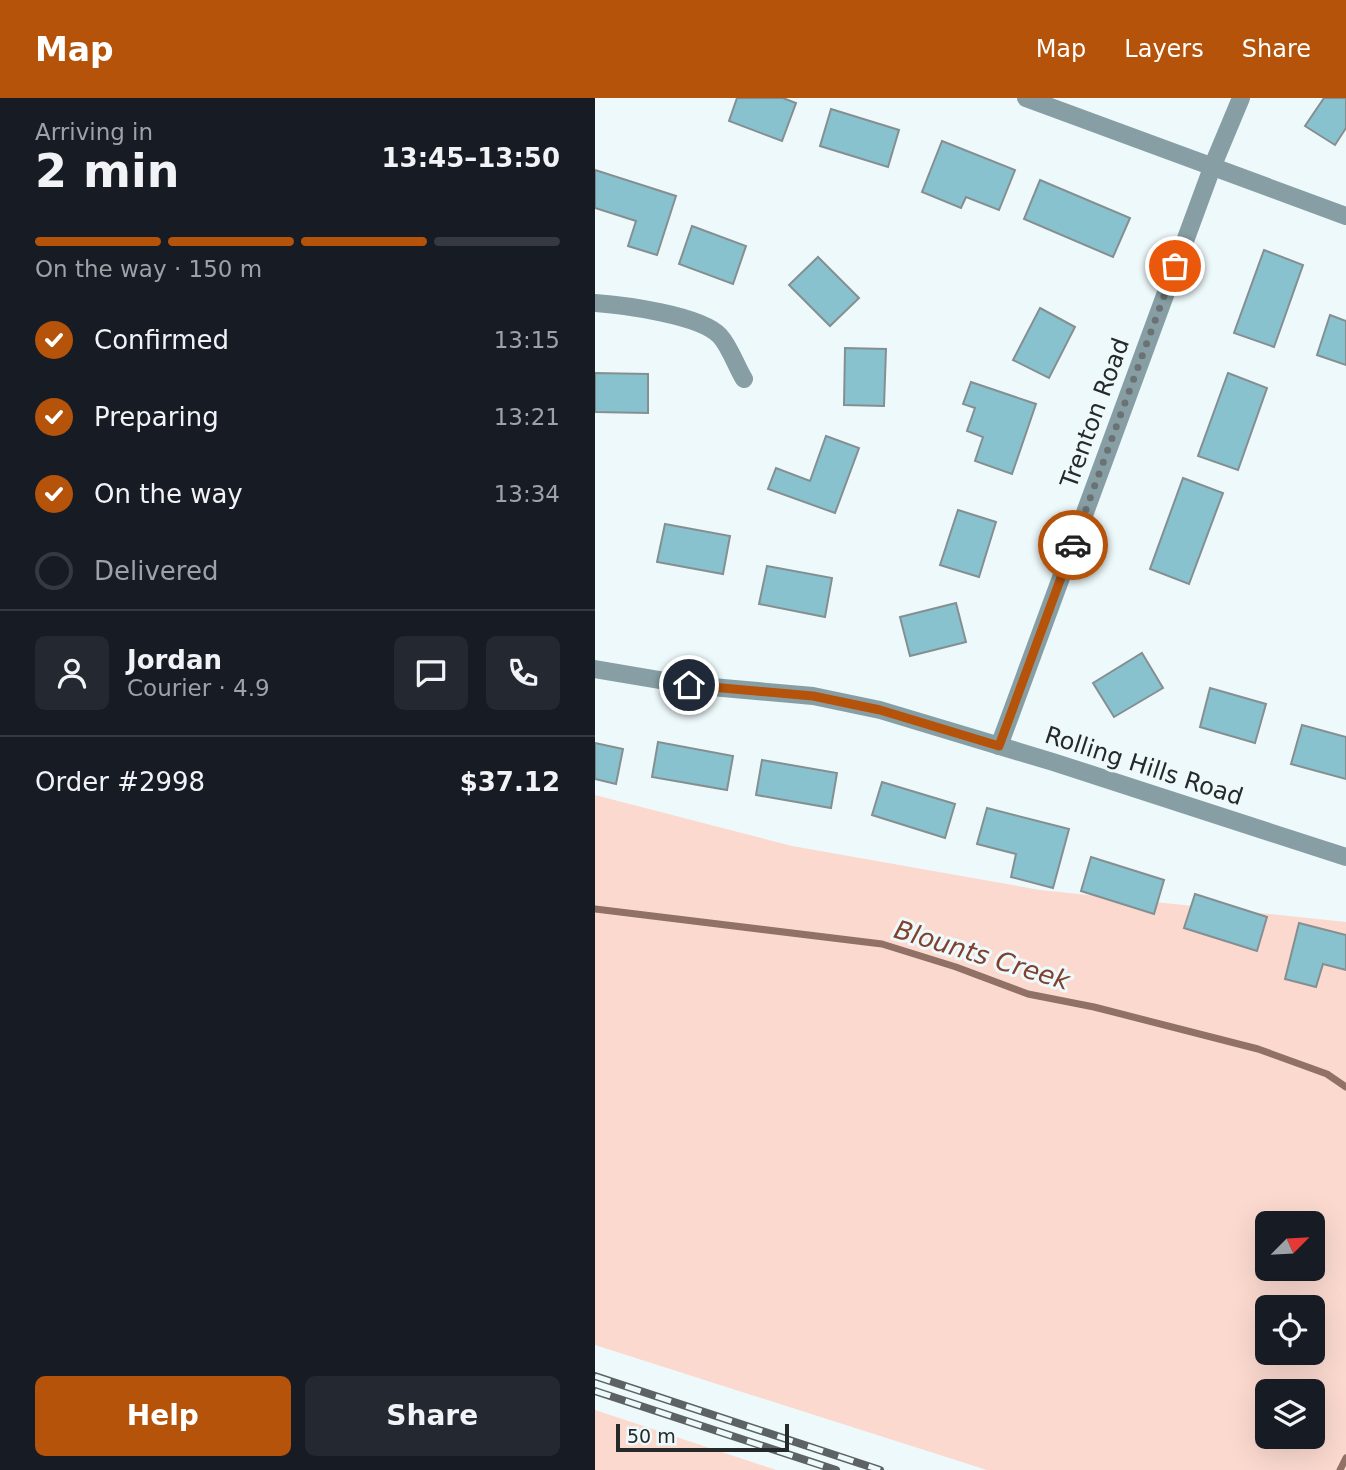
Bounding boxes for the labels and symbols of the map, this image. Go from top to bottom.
pin [1145,236,1205,296]
street label: Trenton Road [1055,334,1135,493]
courier [1038,510,1108,580]
pin [659,655,719,715]
street label: Rolling Hills Road [1041,721,1247,811]
water label: Blounts Creek [891,914,1074,996]
north arrow [1255,1211,1325,1281]
scale bar [616,1421,789,1453]

